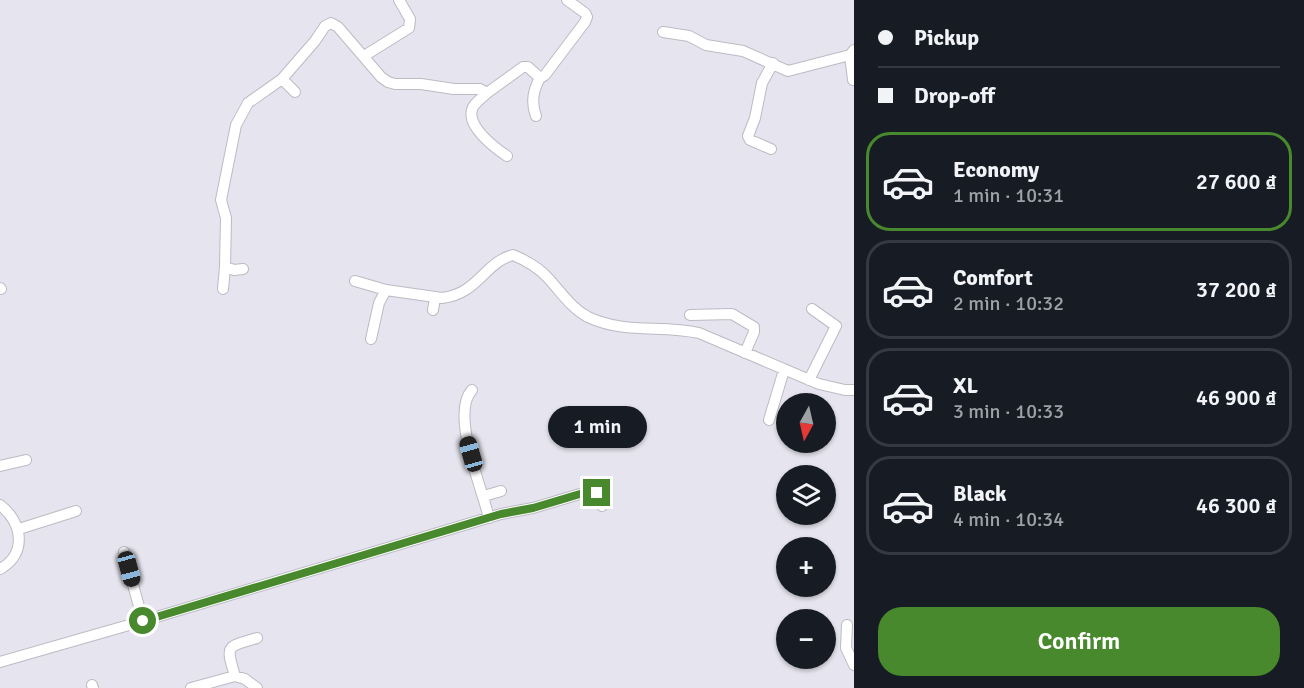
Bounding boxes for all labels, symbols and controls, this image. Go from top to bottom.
text: Pickup [914,24,979,51]
text: Drop-off [914,82,995,109]
icon: car [881,155,935,209]
text: Economy [953,156,1039,183]
text: 27 600 ₫ [1196,168,1277,195]
text: 1 min · 10:31 [953,183,1064,208]
icon: car [881,263,935,317]
text: Comfort [953,264,1033,291]
text: 37 200 ₫ [1196,276,1277,303]
text: 2 min · 10:32 [953,291,1064,316]
icon: car [881,371,935,425]
text: XL [953,372,978,399]
text: 46 900 ₫ [1196,384,1277,411]
north arrow [776,393,836,453]
map controls [776,393,836,669]
text: 3 min · 10:33 [953,399,1064,424]
callout: 1 min [548,406,646,448]
text: 1 min [574,414,621,439]
car [457,434,485,474]
button: layers [776,465,836,525]
route end [583,479,610,506]
icon: car [881,479,935,533]
text: Black [953,480,1007,507]
text: 46 300 ₫ [1196,492,1277,519]
text: 4 min · 10:34 [953,507,1064,532]
button: + [776,537,836,597]
car [116,549,142,589]
route start [129,607,156,634]
button: Confirm [878,607,1280,676]
button: − [776,609,836,669]

